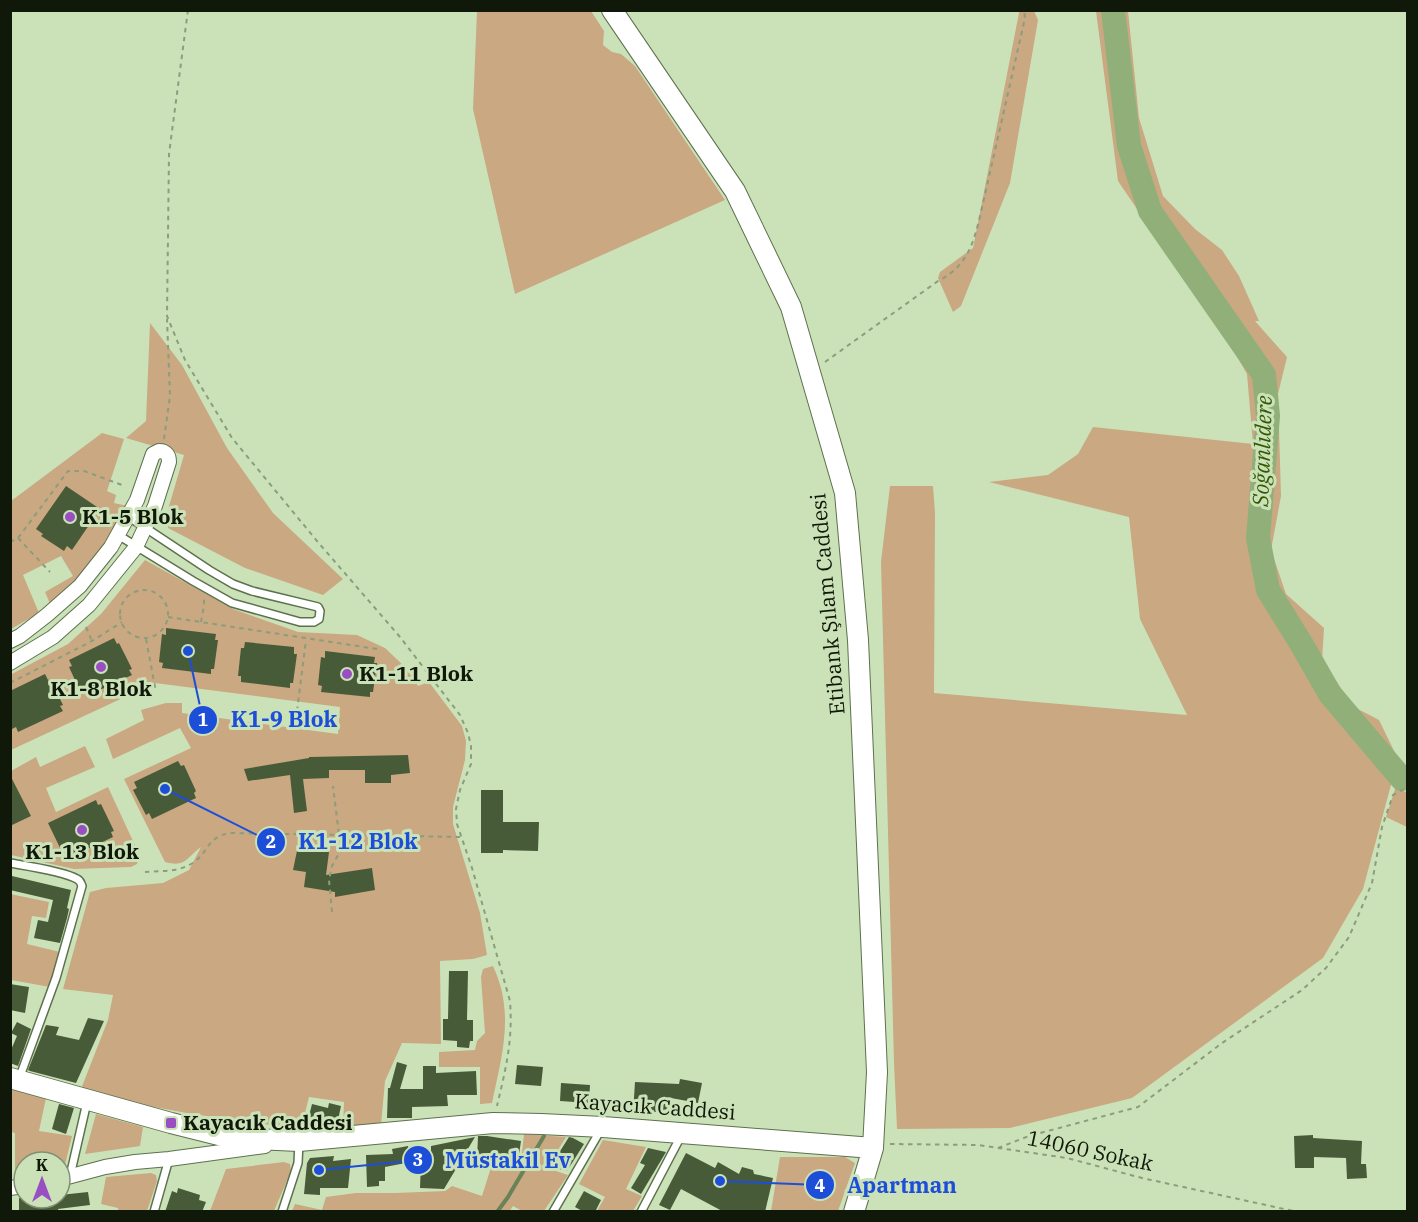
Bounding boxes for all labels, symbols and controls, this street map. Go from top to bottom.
water label: Soğanlıdere [1245,395,1278,508]
street label: Etibank Şılam Caddesi [803,492,851,716]
place label: K1-5 Blok [82,502,183,530]
marker: K1-5 Blok [63,510,77,524]
place label: K1-11 Blok [359,659,473,687]
marker: K1-8 Blok [94,660,108,674]
marker: K1-11 Blok [340,667,354,681]
place label: K1-8 Blok [50,674,152,702]
callout: K1-9 Blok [188,700,349,740]
text: K1-9 Blok [231,704,337,733]
text: 1 [198,708,209,731]
callout: K1-12 Blok [256,822,429,862]
marker: K1-13 Blok [75,823,89,837]
text: K1-12 Blok [298,826,418,855]
text: 2 [266,830,276,853]
place label: K1-13 Blok [25,837,139,865]
street label: Kayacık Caddesi [574,1086,737,1126]
place label: Kayacık Caddesi [183,1108,353,1136]
marker: Kayacık Caddesi [164,1116,178,1130]
street label: 14060 Sokak [1025,1123,1156,1177]
callout: Müstakil Ev [403,1140,583,1180]
text: Müstakil Ev [445,1145,572,1174]
text: 3 [413,1148,423,1171]
north arrow [12,1150,72,1210]
text: K [36,1155,49,1175]
callout: Apartman [805,1165,969,1205]
text: Apartman [847,1170,957,1199]
text: 4 [815,1174,826,1197]

